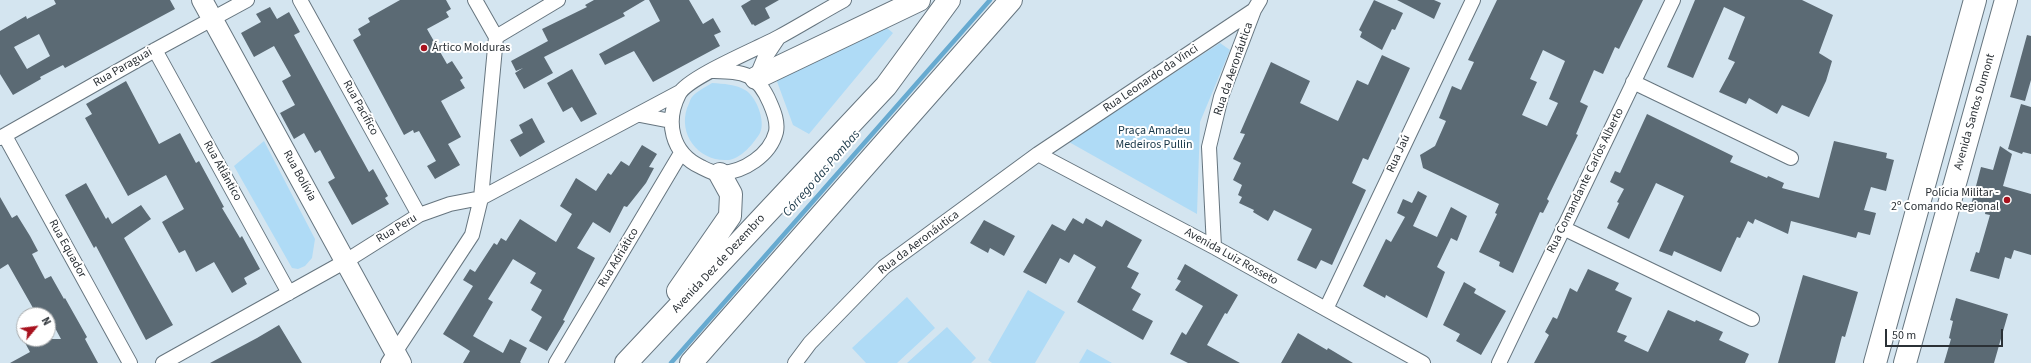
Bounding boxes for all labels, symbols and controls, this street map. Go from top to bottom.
street label: Rua da Aeronáutica [1211,21,1257,117]
place label: Ártico Molduras [432,41,510,55]
street label: Rua Leonardo da Vinci [1101,42,1201,116]
marker: Ártico Molduras [419,43,429,53]
street label: Rua Paraguai [91,45,155,91]
street label: Avenida Santos Dumont [1951,52,1999,172]
street label: Rua Pacífico [339,78,381,138]
street label: Rua Comandante Carlos Alberto [1544,106,1628,256]
park label: Praça Amadeu Medeiros Pullin [1115,124,1193,152]
water label: Córrego das Pombas [780,127,864,221]
street label: Rua Jaú [1384,133,1414,175]
street label: Rua Atlântico [200,138,244,204]
street label: Rua Bolívia [279,148,319,204]
place label: Polícia Militar - 2º Comando Regional [1891,186,1999,214]
marker: Polícia Militar - 2º Comando Regional [2002,195,2012,205]
street label: Rua da Aeronáutica [876,208,962,278]
street label: Rua Peru [374,211,420,247]
street label: Avenida Dez de Dezembro [669,212,769,316]
street label: Rua Equador [45,217,89,281]
street label: Avenida Luiz Rosseto [1182,225,1280,289]
street label: Rua Adriático [596,226,642,290]
north arrow [16,307,56,347]
text: N [38,315,54,328]
scale bar [1887,321,2005,347]
text: 50 m [1892,327,1916,344]

